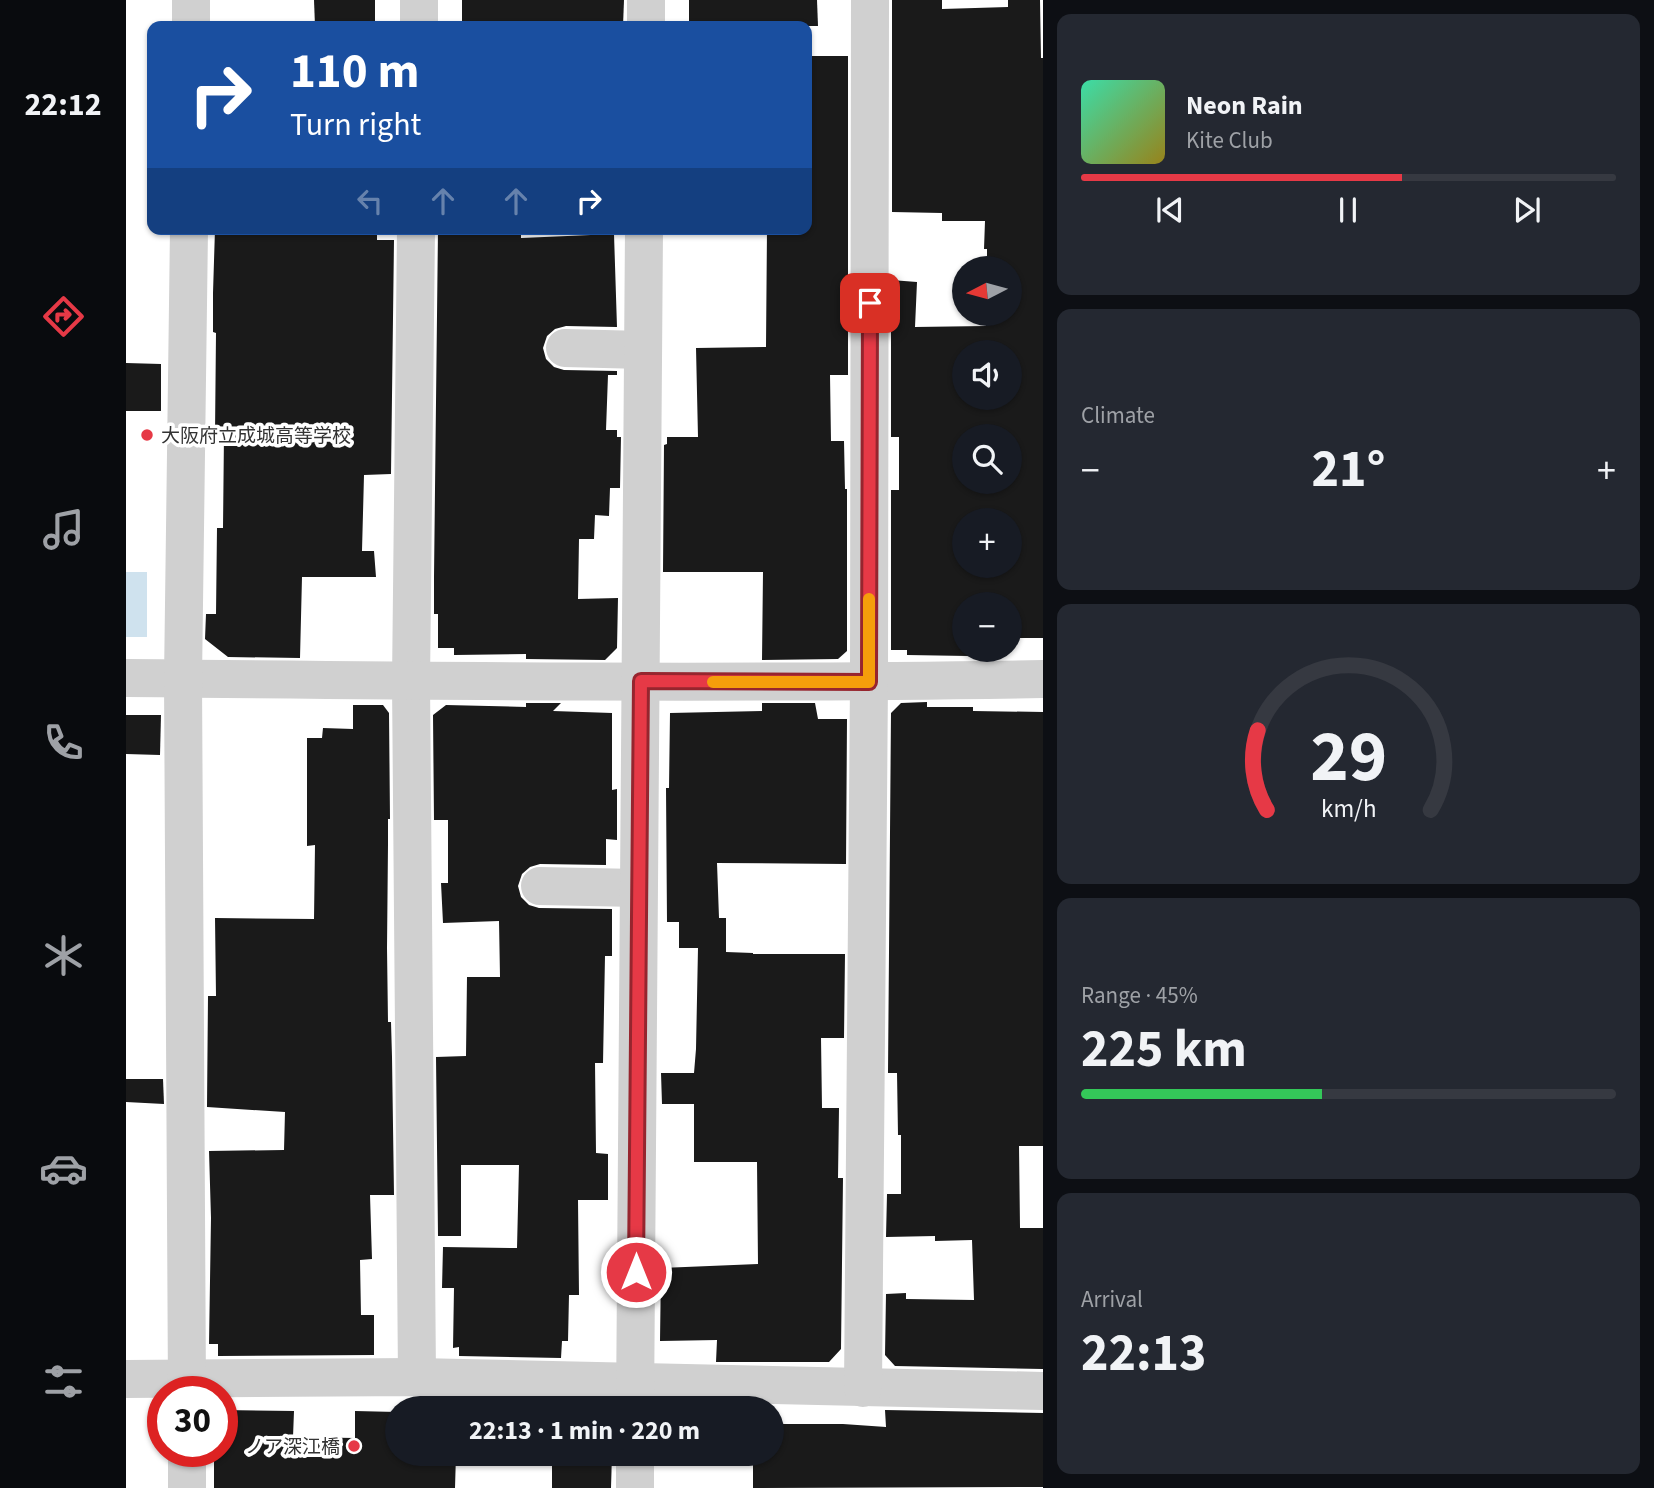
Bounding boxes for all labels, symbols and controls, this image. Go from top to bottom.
text: 110 m [290,37,419,107]
icon: right [175,49,266,140]
text: 22:12 [24,82,102,128]
text: Neon Rain [1186,87,1303,124]
text: Turn right [290,102,421,148]
text: Kite Club [1186,124,1273,157]
icon: left [351,182,389,220]
icon: ahead [424,182,462,220]
icon: ahead [497,182,535,220]
icon: right [570,182,608,220]
icon: previous [1151,191,1189,229]
icon: pause [1329,191,1367,229]
icon: next [1508,191,1546,229]
north arrow [952,256,1022,326]
map controls [952,256,1022,662]
pin [840,273,900,333]
icon: arrive [851,284,889,322]
icon: directions [39,292,88,341]
button: sound [952,340,1022,410]
text: Climate [1081,399,1155,432]
place label: 大阪府立成城高等学校 [161,423,351,450]
button: search [952,424,1022,494]
marker: 大阪府立成城高等学校 [139,427,155,443]
text: 21° [1312,433,1385,507]
text: − [1081,444,1100,498]
text: + [1597,444,1616,498]
icon: music [39,505,88,554]
button: + [952,508,1022,578]
button: − [952,592,1022,662]
text: 29 [1310,705,1387,809]
icon: phone [39,718,88,767]
text: km/h [1321,791,1376,827]
icon: climate [39,931,88,980]
text: Range · 45% [1081,979,1198,1012]
text: 225 km [1081,1013,1247,1087]
icon: car [39,1144,88,1193]
position arrow [599,1235,673,1309]
text: Arrival [1081,1283,1143,1316]
text: 22:13 [1081,1317,1206,1391]
icon: filters [39,1357,88,1406]
speed limit sign: 30 [147,1376,238,1467]
text: 22:13 · 1 min · 220 m [469,1412,700,1449]
place label: ノア深江橋 [245,1434,340,1461]
marker: ノア深江橋 [346,1438,362,1454]

